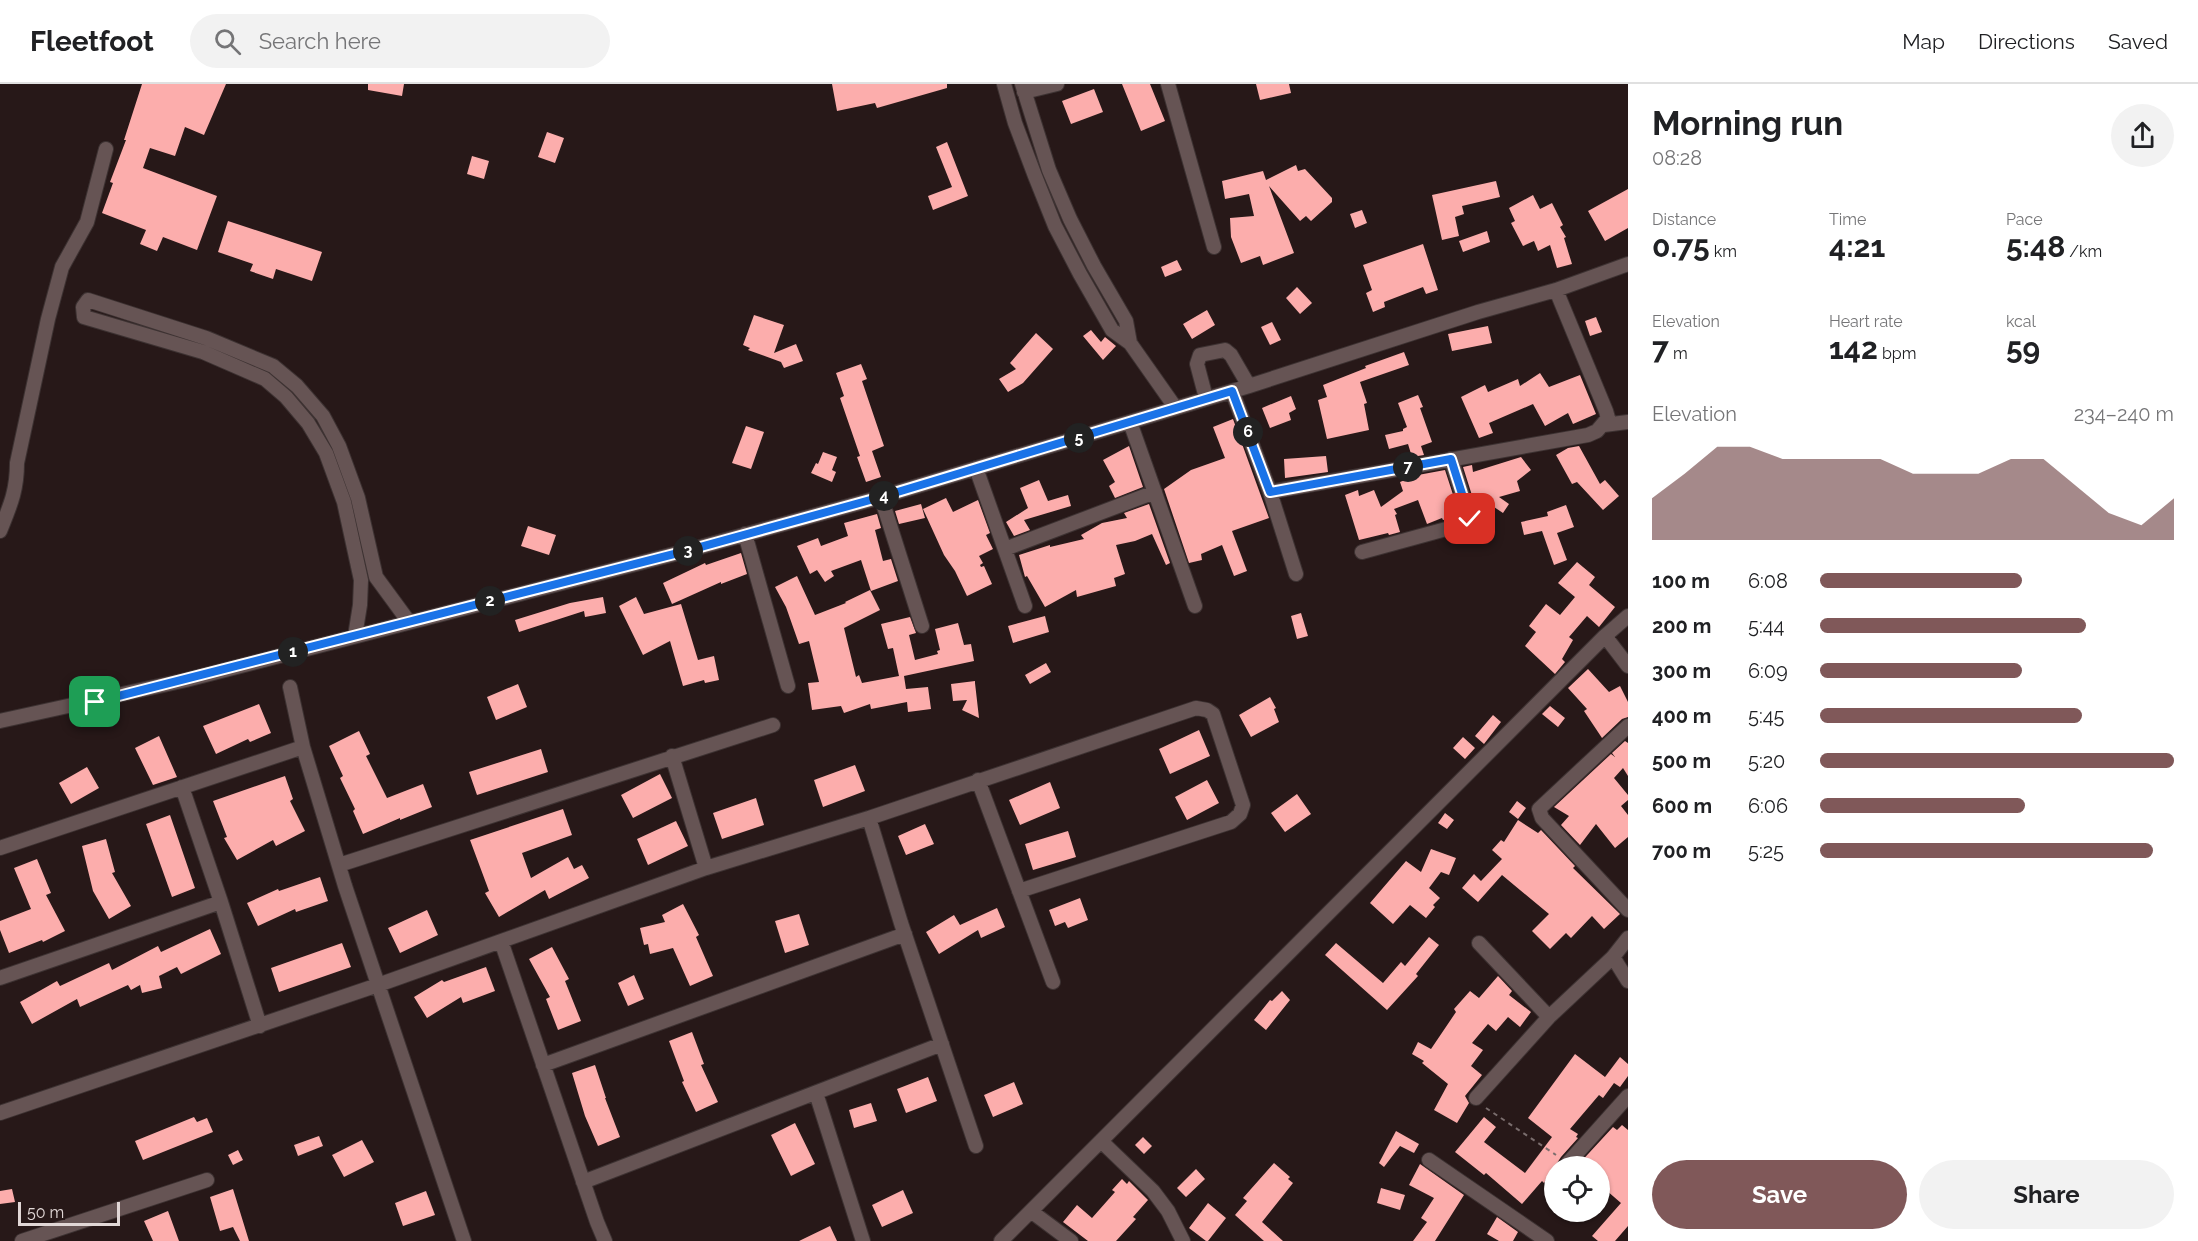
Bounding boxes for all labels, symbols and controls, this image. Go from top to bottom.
search box [190,14,610,68]
text: Fleetfoot [30,25,154,58]
icon: search [211,25,244,58]
text: Search here [259,28,381,54]
text: Map [1902,29,1945,54]
text: Directions [1978,29,2075,54]
text: Saved [2108,29,2168,54]
text: Morning run [1652,104,1843,143]
button: share [2111,104,2174,167]
text: 08:28 [1652,146,1702,170]
text: Distance [1652,210,1716,229]
text: Time [1829,210,1866,229]
text: Pace [2006,210,2043,229]
text: 0.75 [1652,229,1710,264]
text: 4:21 [1829,229,1885,264]
text: 5:48 [2006,229,2065,264]
text: km [1710,242,1737,261]
text: /km [2065,242,2102,261]
text: Elevation [1652,312,1720,331]
text: Heart rate [1829,312,1903,331]
text: kcal [2006,312,2036,331]
text: 7 [1652,331,1669,366]
text: 142 [1829,331,1878,366]
text: 59 [2006,331,2040,366]
text: m [1669,344,1688,363]
text: bpm [1878,344,1916,363]
text: Elevation [1652,402,1737,426]
text: 234–240 m [2074,402,2174,426]
pin: 6 [1233,417,1263,447]
text: 6 [1243,422,1253,441]
pin: 5 [1064,423,1094,453]
text: 5 [1075,428,1083,447]
pin: 7 [1393,452,1423,482]
text: 7 [1404,457,1412,476]
pin: 4 [869,481,899,511]
text: 4 [879,486,889,505]
pin [1444,493,1495,544]
icon: check [1453,502,1486,535]
pin: 3 [673,536,703,566]
text: 3 [684,541,692,560]
text: 100 m [1652,569,1710,593]
text: 6:08 [1748,569,1788,593]
pin: 2 [475,586,505,616]
text: 2 [485,591,495,610]
text: 200 m [1652,614,1711,638]
text: 5:44 [1748,614,1785,638]
pin: 1 [278,637,308,667]
text: 1 [289,642,297,661]
text: 300 m [1652,659,1711,683]
text: 6:09 [1748,659,1788,683]
pin [69,676,120,727]
icon: arrive [78,685,111,718]
text: 400 m [1652,704,1711,728]
text: 5:45 [1748,704,1784,728]
text: 500 m [1652,749,1711,773]
text: 5:20 [1748,749,1785,773]
text: 600 m [1652,794,1712,818]
text: 6:06 [1748,794,1788,818]
text: 700 m [1652,839,1711,863]
text: 5:25 [1748,839,1784,863]
map controls [1544,1156,1610,1222]
button: locate [1544,1156,1610,1222]
button: Save [1652,1160,1907,1229]
button: Share [1919,1160,2174,1229]
scale bar [18,1199,120,1226]
text: 50 m [27,1203,64,1222]

